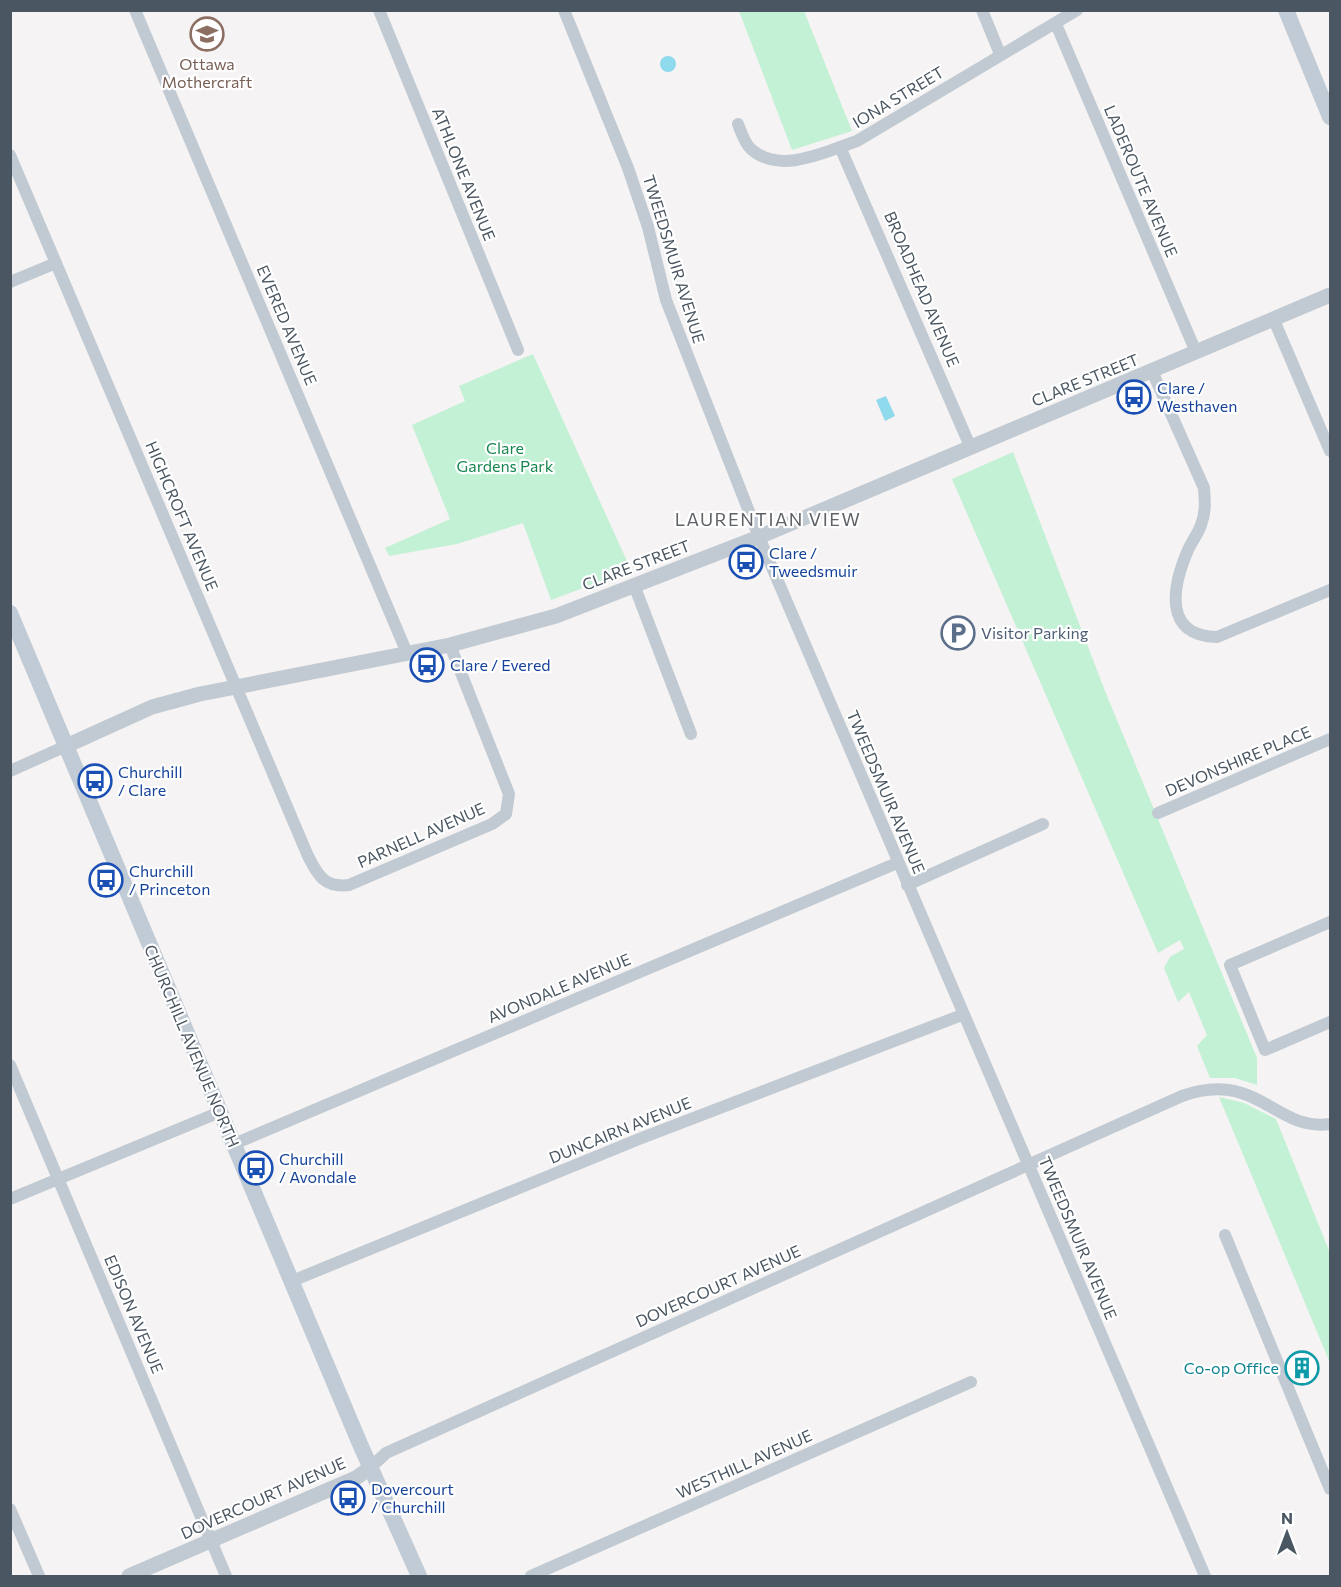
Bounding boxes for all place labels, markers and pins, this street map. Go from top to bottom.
school or university icon: Ottawa Mothercraft [189,16,225,52]
place label: Ottawa Mothercraft [162,54,253,91]
place label: Clare / Westhaven [1157,378,1237,415]
bus stop icon: Clare / Westhaven [1116,379,1152,415]
place label: Clare / Tweedsmuir [769,543,858,580]
bus stop icon: Clare / Tweedsmuir [728,544,764,580]
parking icon: Visitor Parking [940,615,976,651]
place label: Visitor Parking [981,623,1089,642]
bus stop icon: Clare / Evered [409,647,445,683]
place label: Clare / Evered [450,655,551,674]
place label: Churchill / Clare [118,762,183,799]
bus stop icon: Churchill / Clare [77,763,113,799]
place label: Churchill / Princeton [129,861,210,898]
bus stop icon: Churchill / Princeton [88,862,124,898]
place label: Churchill / Avondale [279,1149,356,1186]
bus stop icon: Churchill / Avondale [238,1150,274,1186]
building icon: Co-op Office [1284,1350,1320,1386]
place label: Co-op Office [1184,1358,1279,1377]
place label: Dovercourt / Churchill [371,1479,454,1516]
bus stop icon: Dovercourt / Churchill [330,1480,366,1516]

